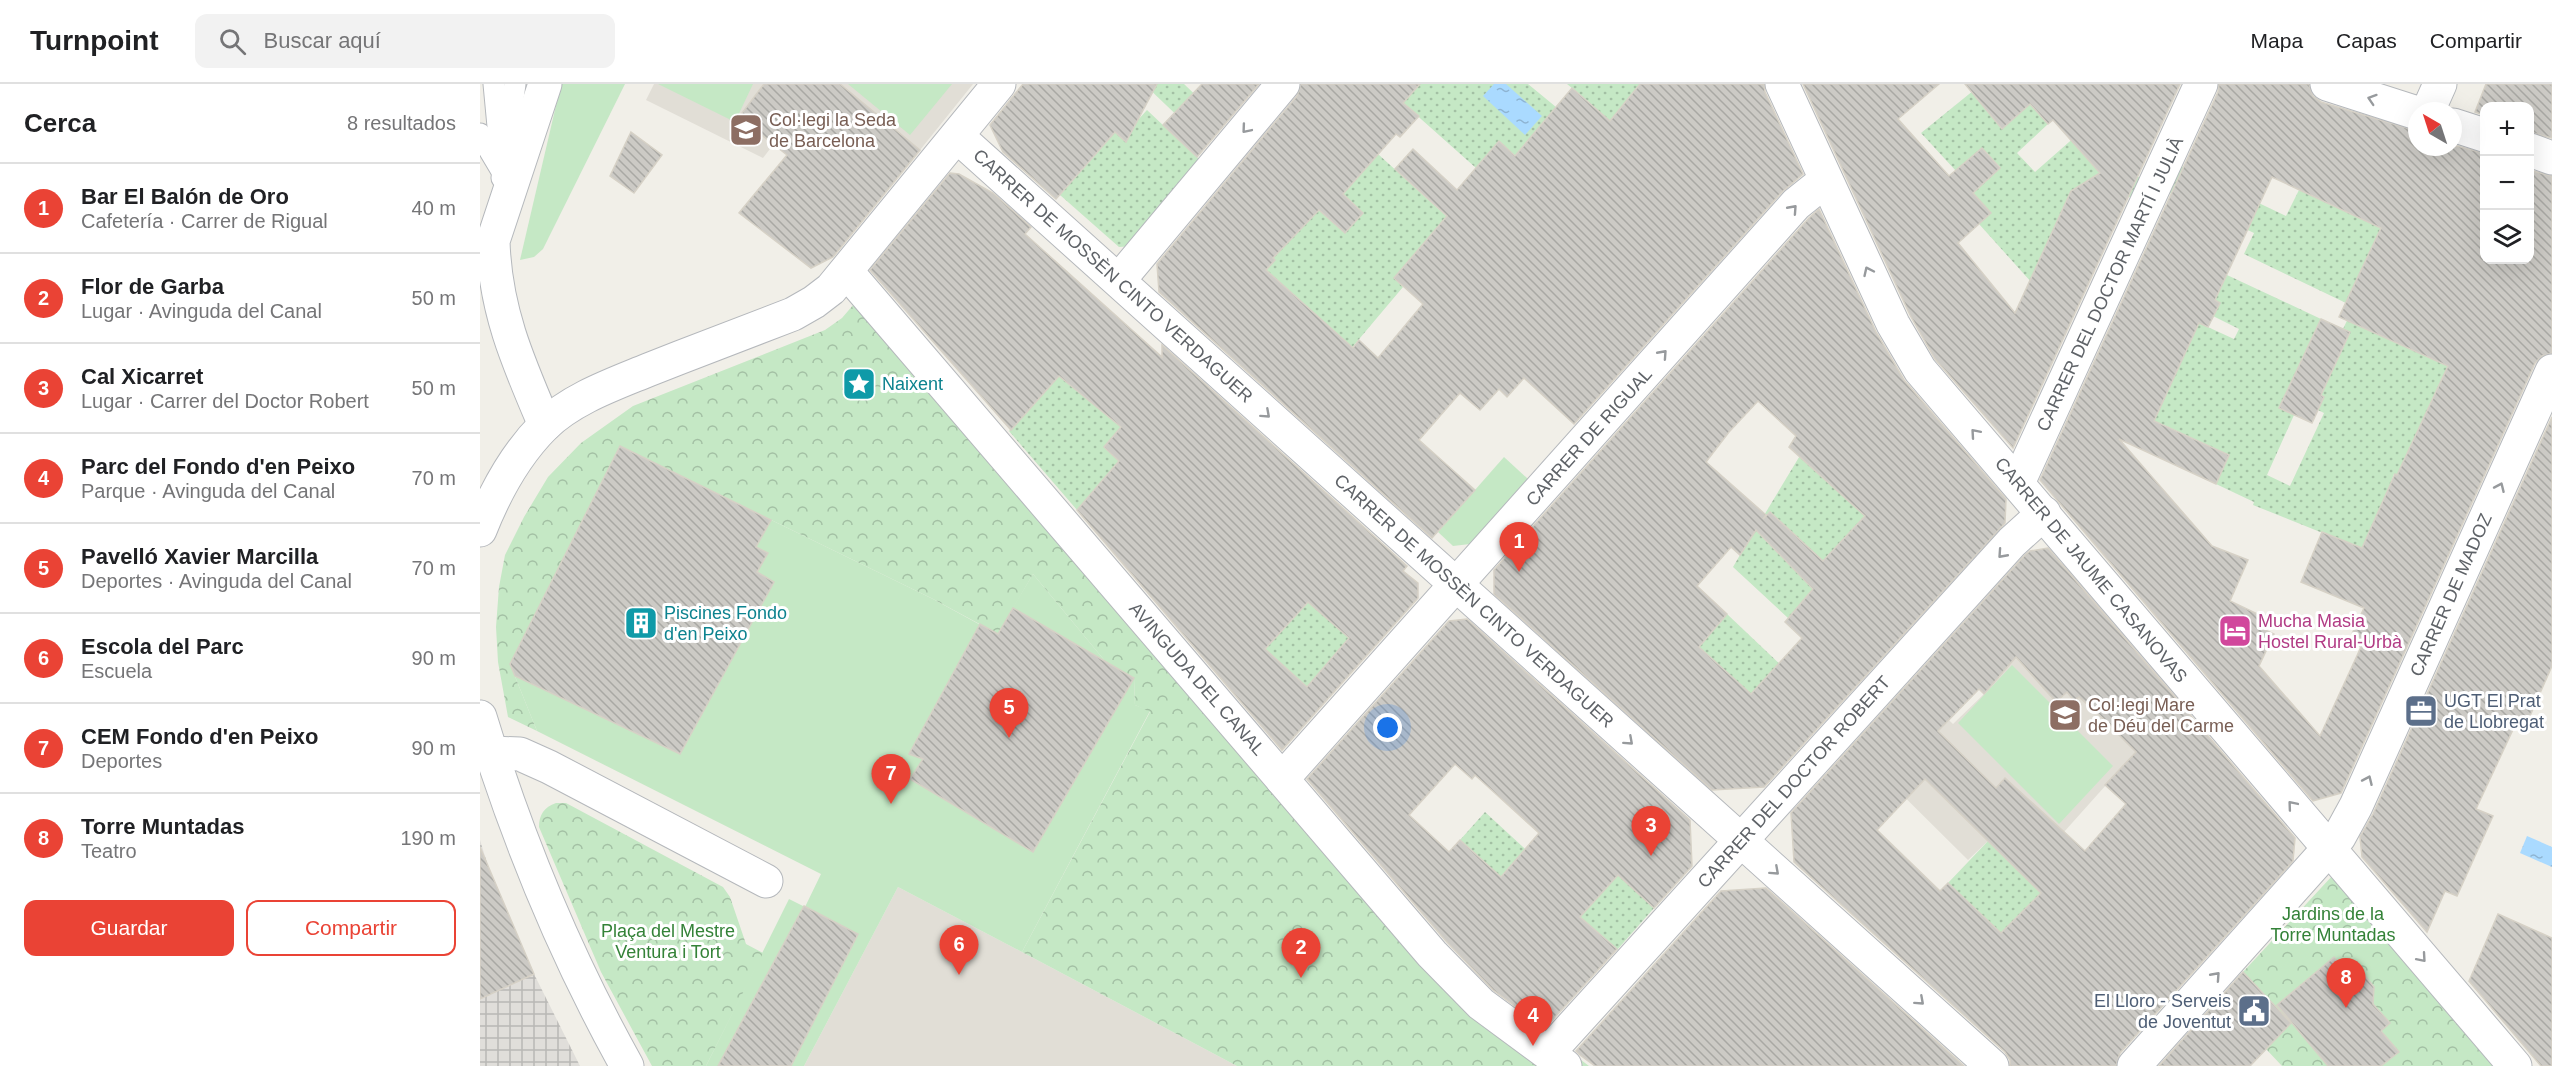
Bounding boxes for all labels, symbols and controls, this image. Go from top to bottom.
search box [195,14,615,68]
text: Turnpoint [30,25,159,56]
icon: search [216,25,249,58]
text: Buscar aquí [264,28,381,53]
text: Mapa [2251,29,2303,52]
text: Capas [2336,29,2397,52]
text: Compartir [2430,29,2522,52]
one-way arrow [2367,93,2378,106]
north arrow [2408,102,2462,156]
map controls [2480,102,2534,264]
button: + [2480,102,2534,156]
text: Cerca [24,108,96,138]
place label: Col·legi la Seda de Barcelona [769,110,897,151]
text: 8 resultados [347,112,456,134]
school or university icon: Col·legi la Seda de Barcelona [728,112,764,148]
one-way arrow [1242,122,1253,133]
street label: CARRER DEL DOCTOR MARTÍ I JULIÀ [2033,134,2187,434]
street label: CARRER DE MOSSÈN CINTO VERDAGUER [969,145,1257,407]
button: − [2480,156,2534,210]
text: Bar El Balón de Oro [81,184,289,209]
text: 1 [38,197,49,219]
text: 40 m [412,197,456,219]
one-way arrow [1785,205,1796,216]
text: Cafetería · Carrer de Rigual [81,210,328,232]
button: layers [2480,210,2534,264]
one-way arrow [1864,266,1876,277]
text: Flor de Garba [81,274,224,299]
text: 2 [38,287,49,309]
text: 50 m [412,287,456,309]
text: Lugar · Avinguda del Canal [81,300,322,322]
one-way arrow [1656,350,1667,361]
text: Cal Xicarret [81,364,203,389]
street label: CARRER DE RIGUAL [1522,364,1656,510]
place icon: Naixent [841,366,877,402]
place label: Naixent [882,374,943,394]
text: 3 [38,377,49,399]
text: 50 m [412,377,456,399]
text: Lugar · Carrer del Doctor Robert [81,390,369,412]
one-way arrow [1259,407,1270,418]
one-way arrow [1971,429,1982,440]
street label: CARRER DE JAUME CASANOVAS [1991,453,2191,687]
text: Parc del Fondo d'en Peixo [81,454,355,479]
text: 4 [38,467,49,489]
text: 70 m [412,467,456,489]
street label: CARRER DE MOSSÈN CINTO VERDAGUER [1330,470,1618,732]
text: Parque · Avinguda del Canal [81,480,335,502]
one-way arrow [2492,483,2504,494]
street label: CARRER DE MADOZ [2406,511,2496,679]
pin: 1 [1500,522,1538,572]
text: Pavelló Xavier Marcilla [81,544,318,569]
one-way arrow [1998,547,2009,558]
text: 5 [38,557,49,579]
text: 70 m [412,557,456,579]
text: Deportes · Avinguda del Canal [81,570,352,592]
street label: AVINGUDA DEL CANAL [1125,598,1269,760]
place label: Piscines Fondo d'en Peixo [664,603,787,644]
building icon: Piscines Fondo d'en Peixo [623,605,659,641]
place label: Mucha Masia Hostel Rural-Urbà [2258,611,2403,652]
hotel icon: Mucha Masia Hostel Rural-Urbà [2217,613,2253,649]
text: Escola del Parc [81,634,244,659]
text: 6 [38,647,49,669]
text: 90 m [412,647,456,669]
text: Escuela [81,660,152,682]
street label: CARRER DEL DOCTOR ROBERT [1694,672,1894,892]
pin: 5 [990,688,1028,738]
place label: UGT El Prat de Llobregat [2444,691,2544,732]
office icon: UGT El Prat de Llobregat [2403,693,2439,729]
place label: Col·legi Mare de Déu del Carme [2088,695,2234,736]
school or university icon: Col·legi Mare de Déu del Carme [2047,697,2083,733]
your location [1373,713,1402,742]
text: CEM Fondo d'en Peixo [81,724,318,749]
one-way arrow [1623,734,1633,745]
text: 7 [38,737,49,759]
text: 90 m [412,737,456,759]
text: Deportes [81,750,162,772]
pin: 7 [872,754,910,804]
one-way arrow [2361,775,2373,786]
one-way arrow [2288,801,2299,812]
pin: 3 [1632,806,1670,856]
text: Torre Muntadas [81,814,244,839]
text: 8 [38,827,49,849]
text: 190 m [400,827,456,849]
text: Teatro [81,840,137,862]
one-way arrow [1768,864,1779,875]
button: Guardar [24,900,234,956]
button: Compartir [246,900,456,956]
park label: Jardins de la Torre Muntadas [2270,904,2396,945]
park label: Plaça del Mestre Ventura i Tort [601,921,735,962]
pin: 6 [940,926,978,975]
pin: 2 [1282,928,1320,978]
one-way arrow [2415,951,2426,962]
pin: 8 [2326,958,2366,1008]
one-way arrow [2209,972,2220,983]
place label: El Lloro - Serveis de Joventut [2094,991,2231,1032]
public building icon: El Lloro - Serveis de Joventut [2236,993,2272,1029]
one-way arrow [1913,994,1924,1005]
pin: 4 [1514,996,1552,1046]

